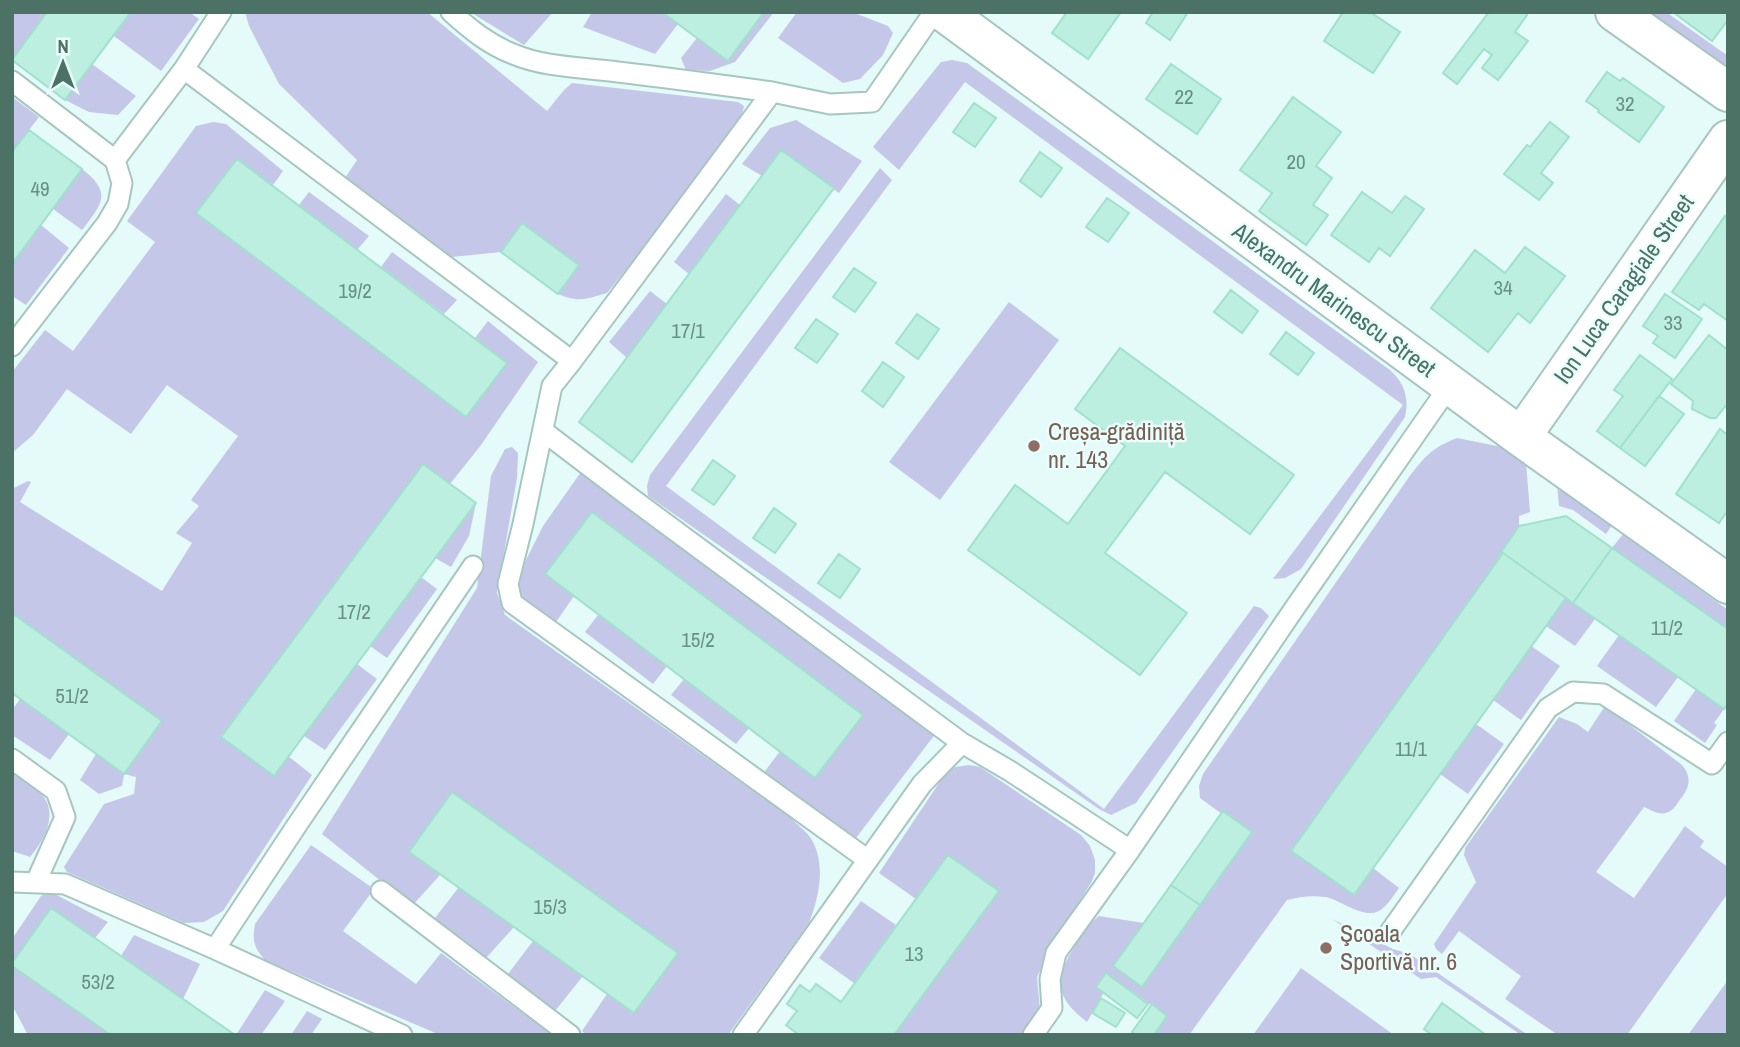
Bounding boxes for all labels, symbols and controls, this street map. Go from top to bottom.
north arrow [28,28,98,98]
text: N [57,33,69,59]
house number: 22 [1174,82,1194,111]
house number: 32 [1615,89,1635,118]
house number: 20 [1286,147,1306,176]
house number: 49 [30,174,50,203]
street label: Ion Luca Caragiale Street [1546,187,1701,389]
street label: Alexandru Marinescu Street [1226,214,1443,384]
house number: 34 [1493,273,1513,302]
house number: 19/2 [338,276,372,305]
house number: 33 [1663,308,1683,337]
house number: 17/1 [671,316,705,345]
place label: Creșa-grădiniță nr. 143 [1048,415,1185,475]
marker: Creșa-grădiniță nr. 143 [1026,438,1042,454]
house number: 17/2 [337,597,371,626]
house number: 11/2 [1651,613,1683,642]
house number: 15/2 [681,625,715,654]
house number: 51/2 [55,681,89,710]
house number: 11/1 [1395,734,1428,763]
house number: 15/3 [533,892,567,921]
place label: Şcoala Sportivă nr. 6 [1340,917,1457,977]
house number: 13 [904,939,924,968]
marker: Şcoala Sportivă nr. 6 [1318,940,1334,956]
house number: 53/2 [81,967,115,996]

